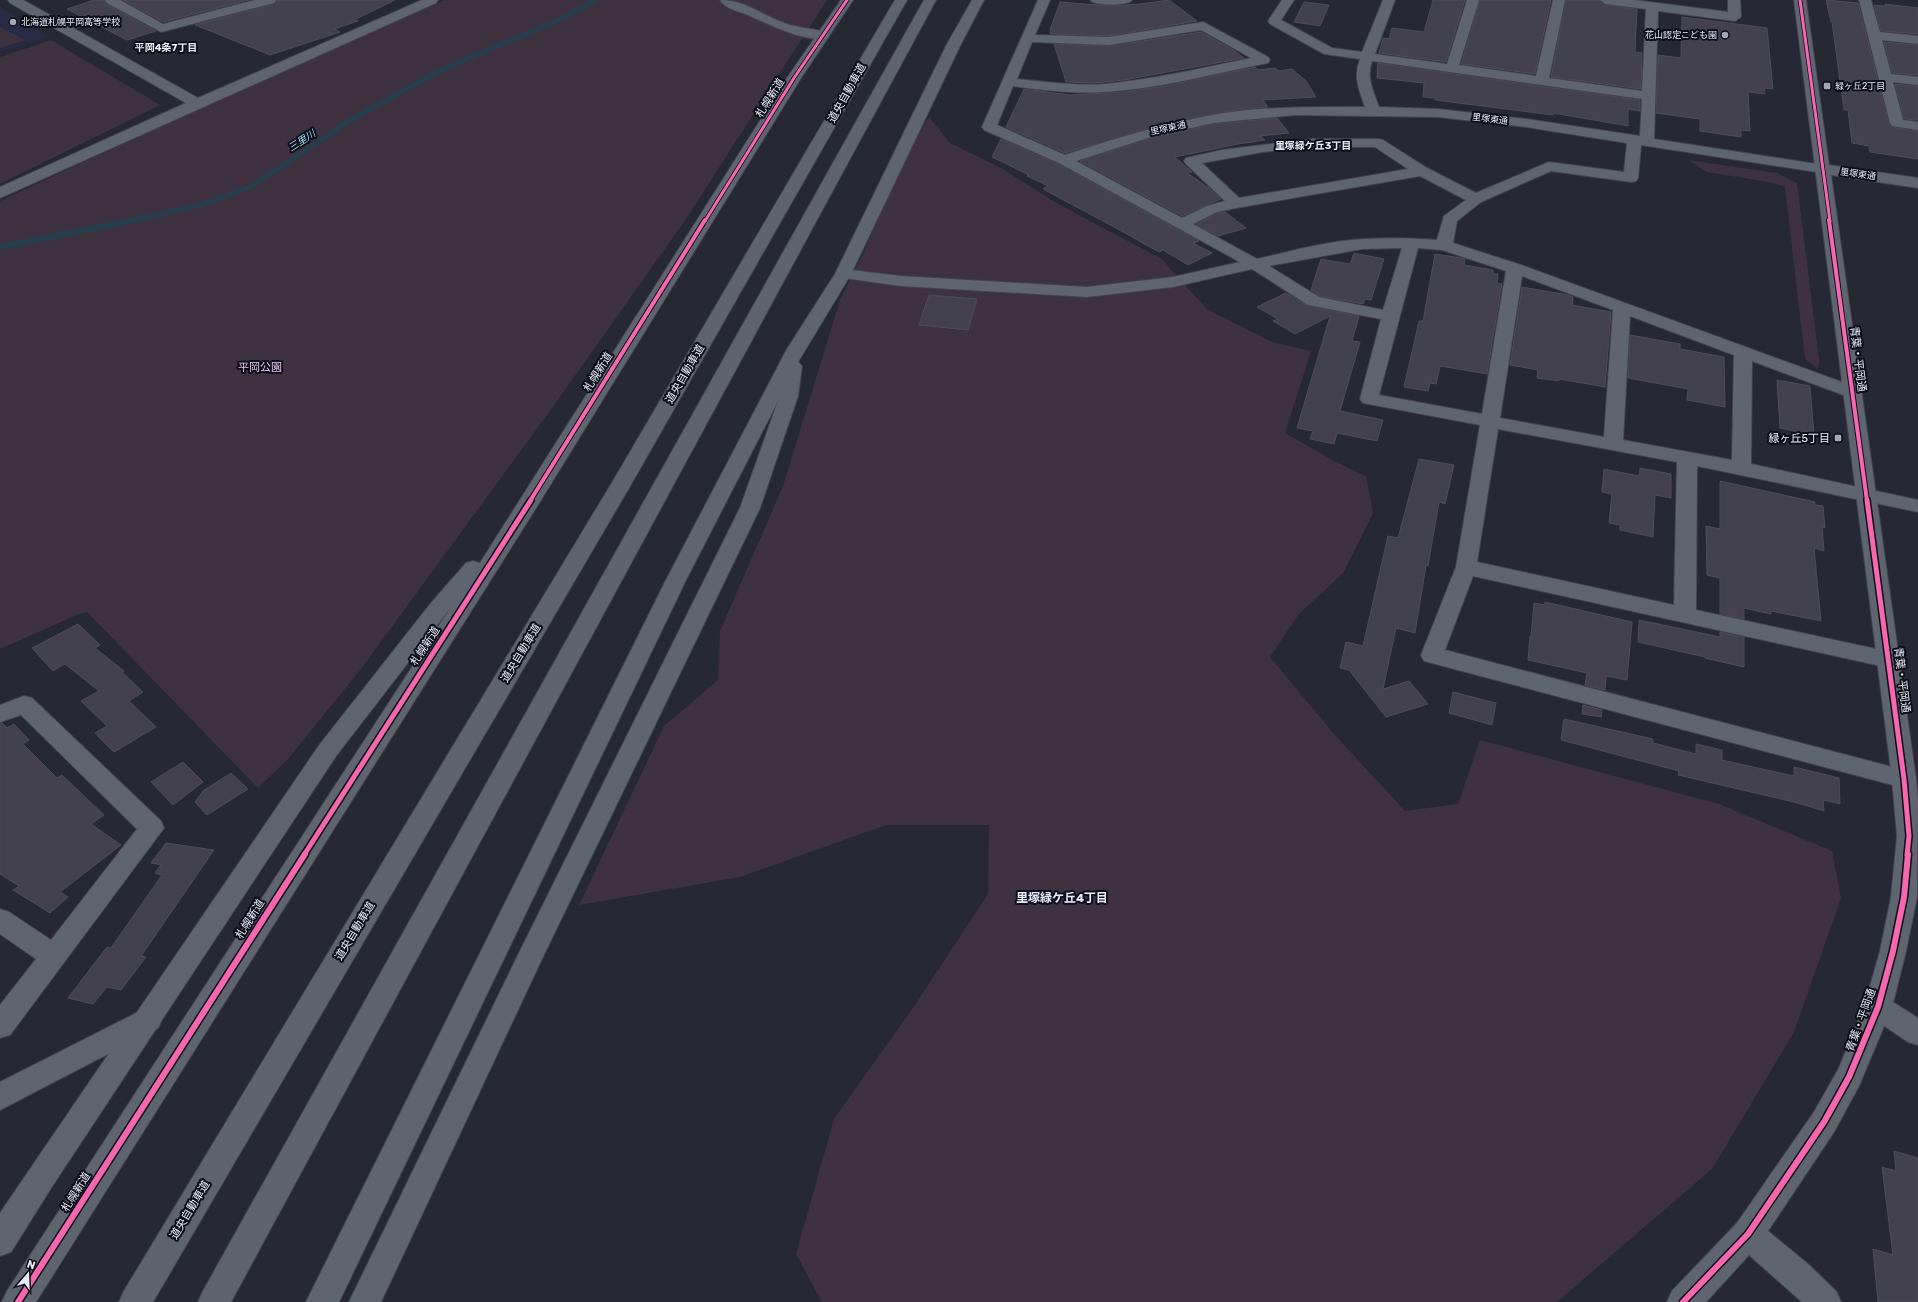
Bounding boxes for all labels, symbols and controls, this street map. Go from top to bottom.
marker: 北海道札幌平岡高等学校 [8,17,18,27]
place label: 北海道札幌平岡高等学校 [21,17,120,27]
place label: 花山認定こども園 [1645,30,1717,40]
marker: 花山認定こども園 [1720,30,1730,40]
district label: 平岡4条7丁目 [135,42,197,54]
street label: 道央自動車道 [825,61,869,125]
street label: 札幌新道 [753,76,787,120]
marker: 緑ヶ丘2丁目 [1822,81,1832,91]
place label: 緑ヶ丘2丁目 [1835,81,1885,91]
street label: 里塚東通 [1472,112,1508,126]
street label: 里塚東通 [1149,119,1187,137]
water label: 三里川 [286,127,319,154]
district label: 里塚緑ケ丘3丁目 [1275,140,1351,152]
street label: 里塚東通 [1839,167,1877,181]
street label: 青葉・平岡通 [1848,325,1868,393]
street label: 道央自動車道 [663,342,707,406]
street label: 札幌新道 [581,350,615,394]
park label: 平岡公園 [238,361,282,374]
place label: 緑ヶ丘5丁目 [1768,432,1830,445]
marker: 緑ヶ丘5丁目 [1833,433,1843,443]
street label: 道央自動車道 [498,621,544,685]
street label: 札幌新道 [408,624,442,668]
street label: 青葉・平岡通 [1892,646,1912,714]
district label: 里塚緑ケ丘4丁目 [1016,891,1108,905]
street label: 札幌新道 [233,897,267,941]
street label: 道央自動車道 [332,899,378,963]
street label: 青葉・平岡通 [1844,987,1878,1053]
street label: 札幌新道 [59,1170,93,1214]
street label: 道央自動車道 [167,1178,213,1242]
north arrow [8,1254,48,1294]
text: N [25,1258,37,1272]

